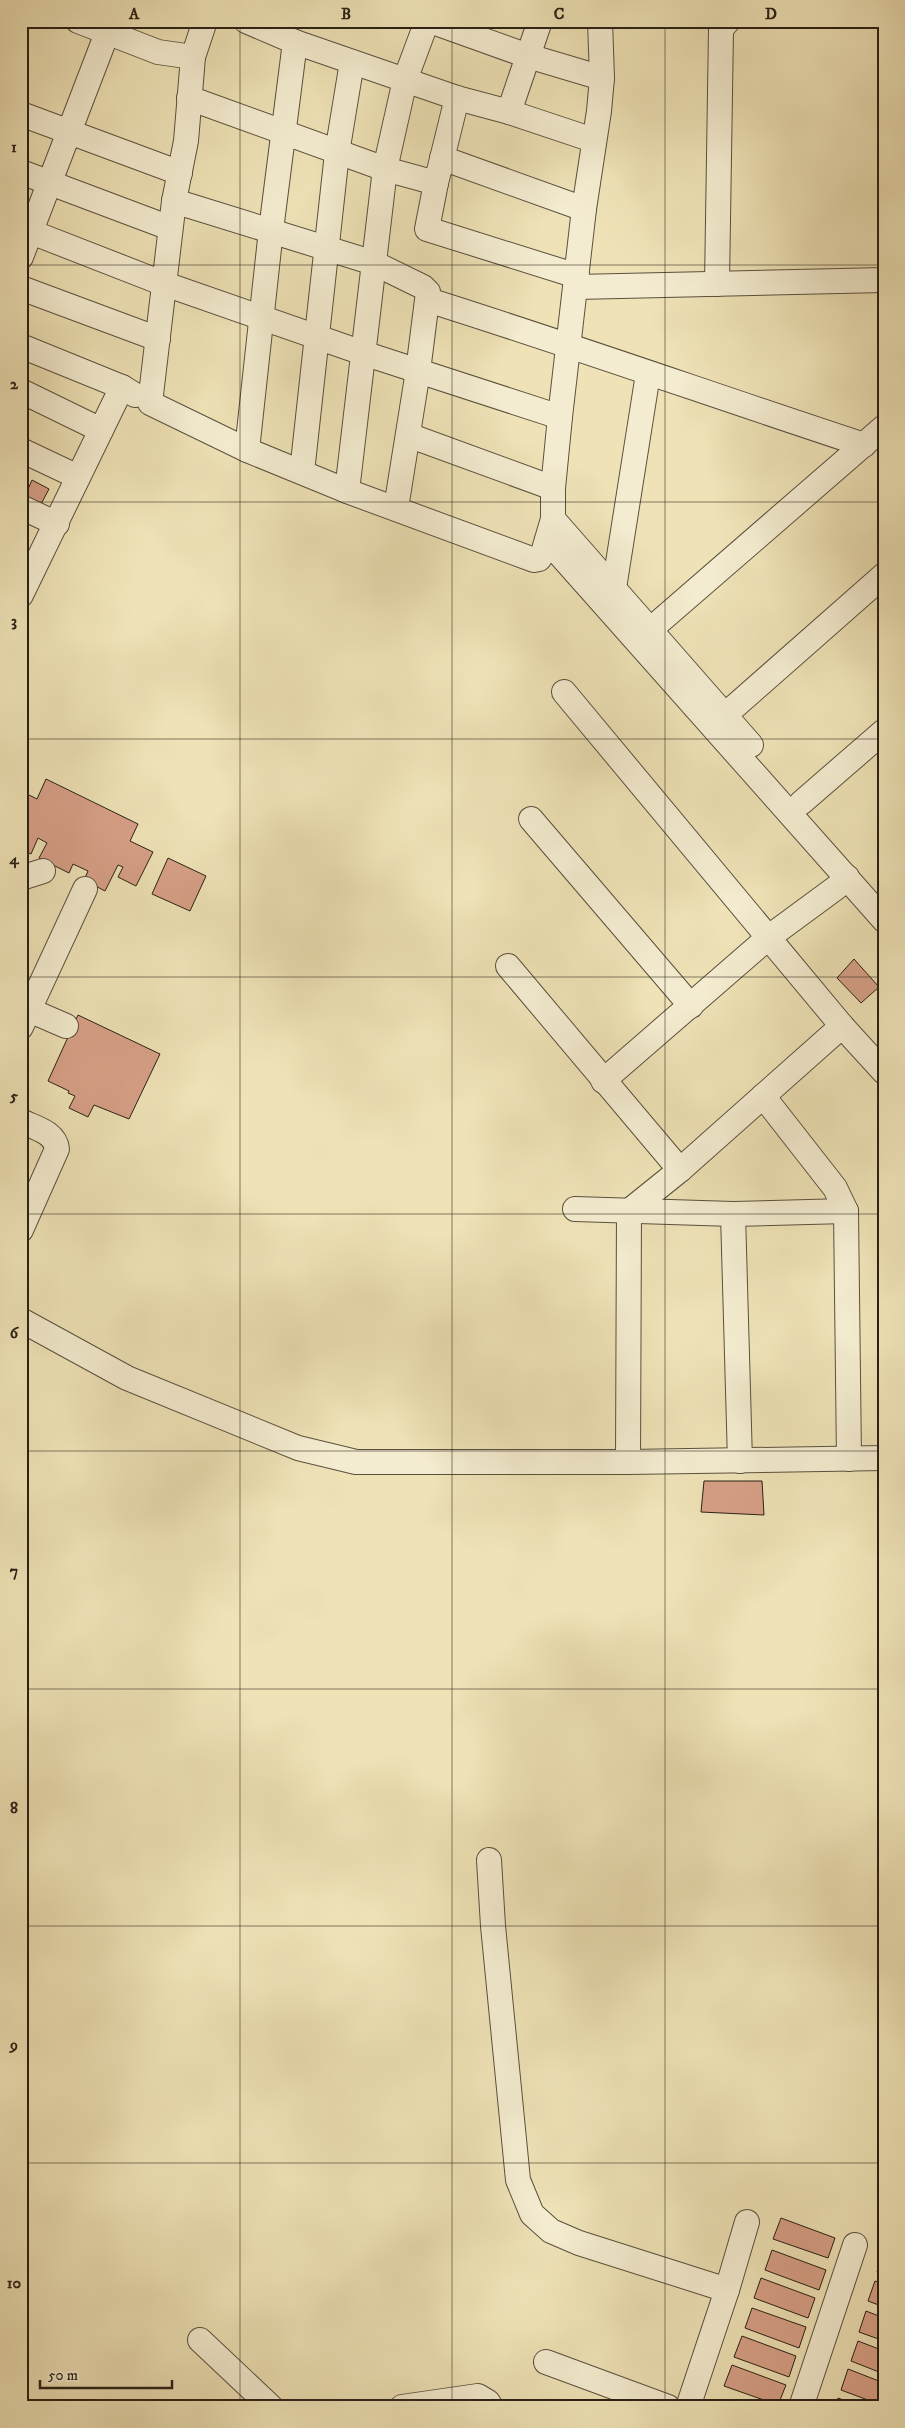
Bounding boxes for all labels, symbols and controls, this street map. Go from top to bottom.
text: A [128,4,140,24]
text: B [341,4,351,24]
text: C [554,4,564,24]
text: D [765,4,777,24]
text: 1 [11,137,17,157]
text: 2 [10,374,19,394]
text: 3 [11,611,17,631]
text: 4 [8,849,19,869]
text: 5 [9,1086,18,1106]
text: 6 [10,1323,20,1343]
text: 7 [10,1561,18,1581]
text: 8 [10,1798,18,1818]
text: 9 [9,2035,18,2055]
text: 10 [7,2273,22,2293]
scale bar [40,2358,172,2390]
text: 50 m [48,2366,78,2385]

